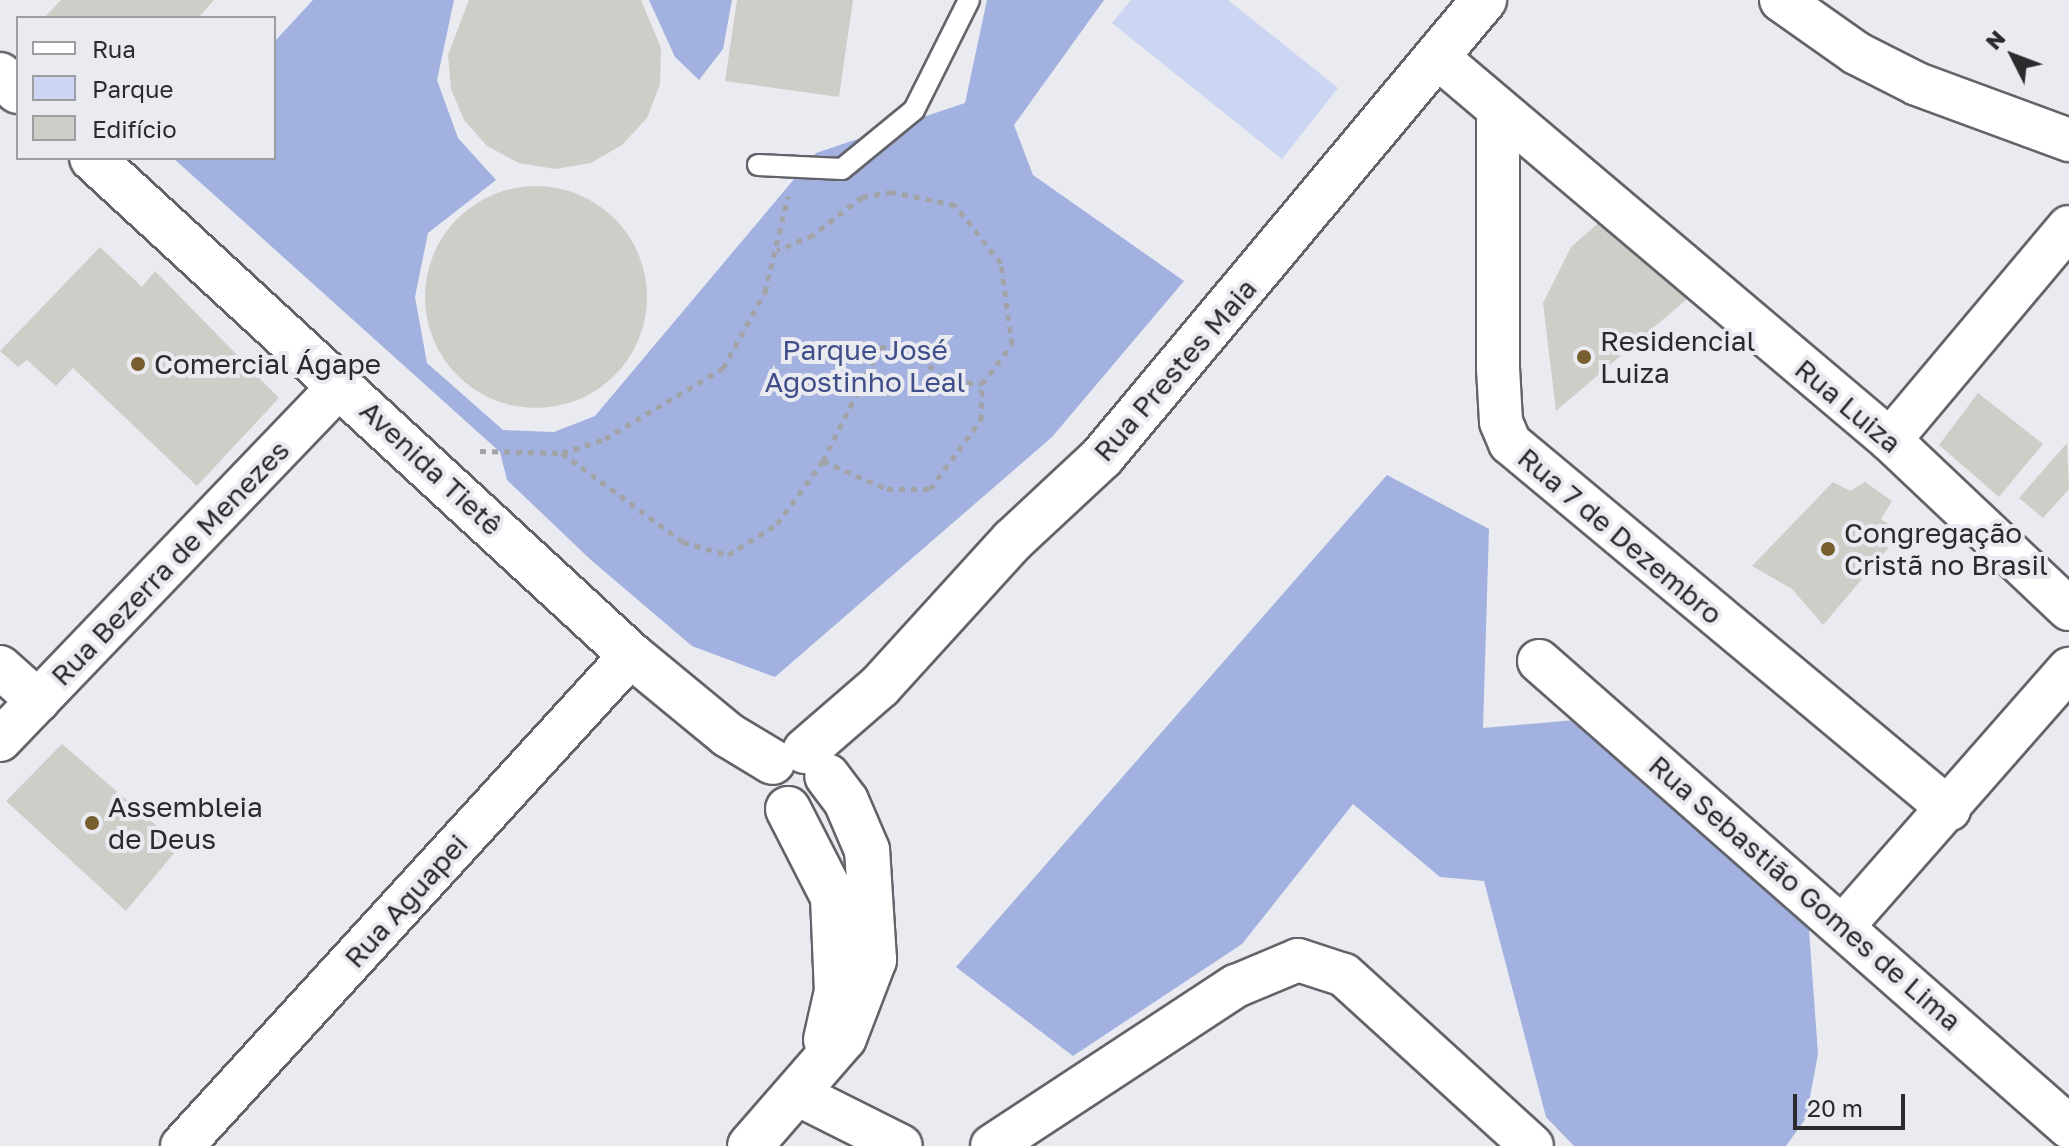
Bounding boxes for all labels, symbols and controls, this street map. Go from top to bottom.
legend [16,16,276,160]
north arrow [1973,16,2053,96]
text: N [1979,24,2010,55]
text: Rua [92,34,136,63]
text: Parque [92,74,173,103]
text: Edifício [92,114,177,143]
street label: Rua Prestes Maia [1087,272,1263,468]
place label: Residencial Luiza [1600,324,1756,390]
park label: Parque José Agostinho Leal [765,333,965,399]
place label: Comercial Ágape [154,347,381,381]
marker: Residencial Luiza [1575,348,1593,366]
street label: Rua Luiza [1788,352,1908,460]
marker: Comercial Ágape [129,355,147,373]
street label: Avenida Tietê [353,394,509,542]
street label: Rua Bezerra de Menezes [44,433,296,693]
street label: Rua 7 de Dezembro [1511,441,1729,631]
place label: Congregação Cristã no Brasil [1844,516,2048,582]
marker: Congregação Cristã no Brasil [1819,540,1837,558]
street label: Rua Sebastião Gomes de Lima [1642,748,1968,1038]
place label: Assembleia de Deus [108,790,263,856]
marker: Assembleia de Deus [83,814,101,832]
street label: Rua Aguapei [337,827,475,975]
scale bar [1797,1078,1909,1128]
text: 20 m [1807,1093,1863,1122]

